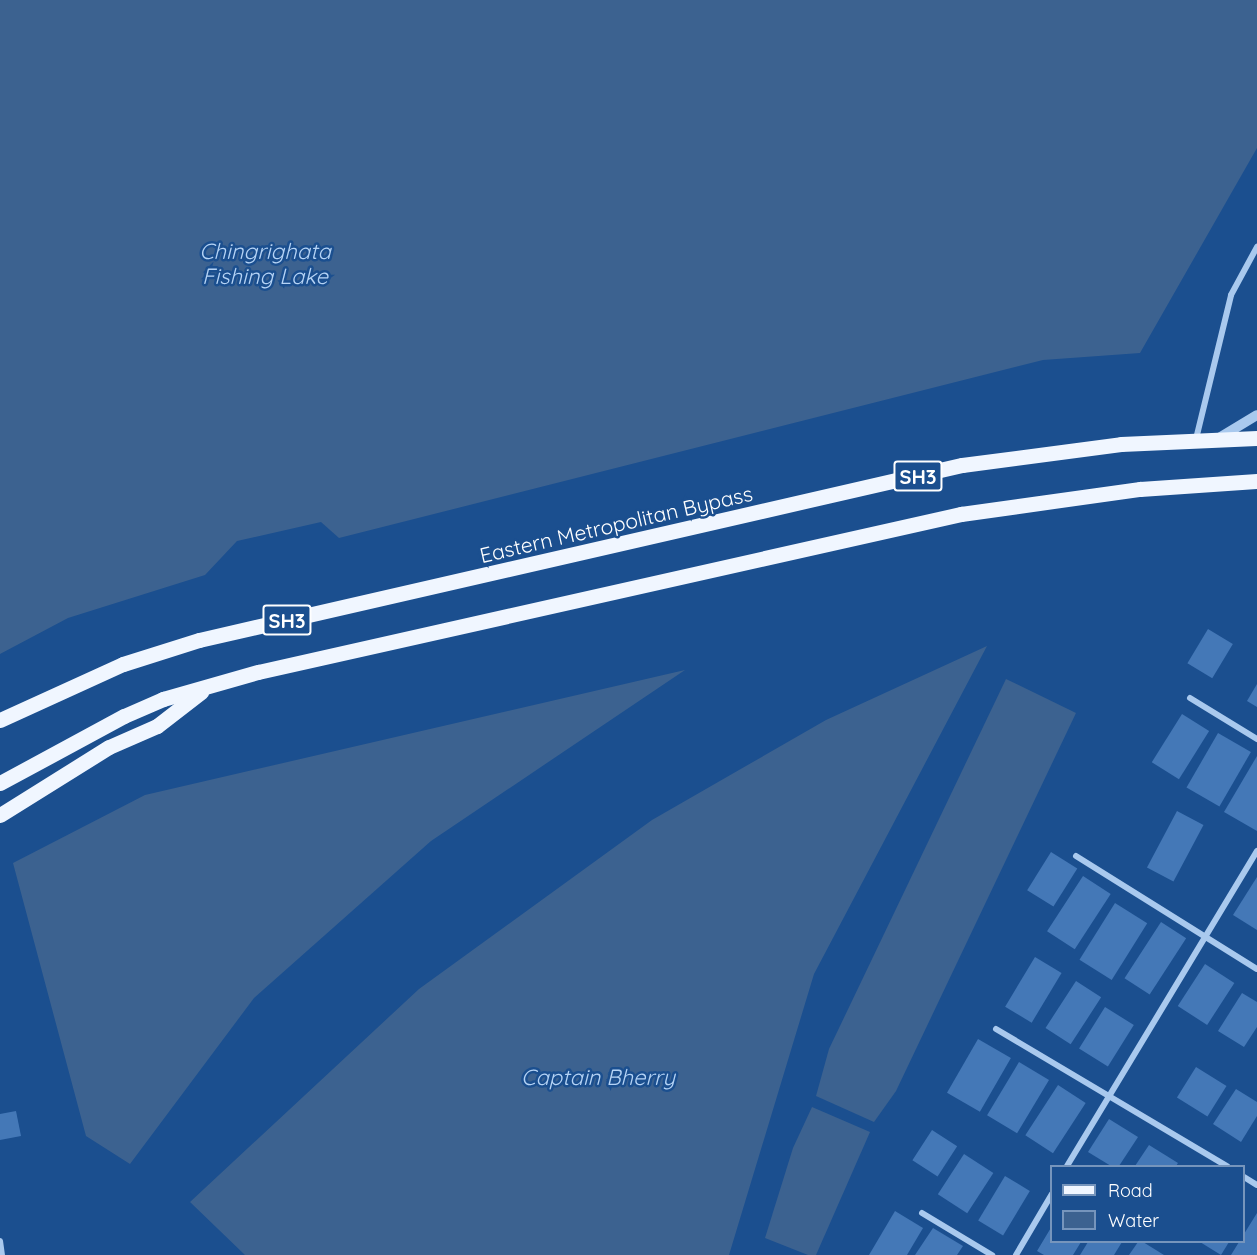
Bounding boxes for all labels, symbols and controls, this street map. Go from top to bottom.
water label: Chingrighata Fishing Lake [199,238,331,290]
road number: SH3 [892,459,944,493]
street label: Eastern Metropolitan Bypass [477,480,755,568]
road number: SH3 [262,603,312,637]
water label: Captain Bherry [521,1065,675,1091]
legend [1050,1165,1245,1243]
text: Road [1108,1179,1153,1202]
text: Water [1108,1209,1159,1232]

